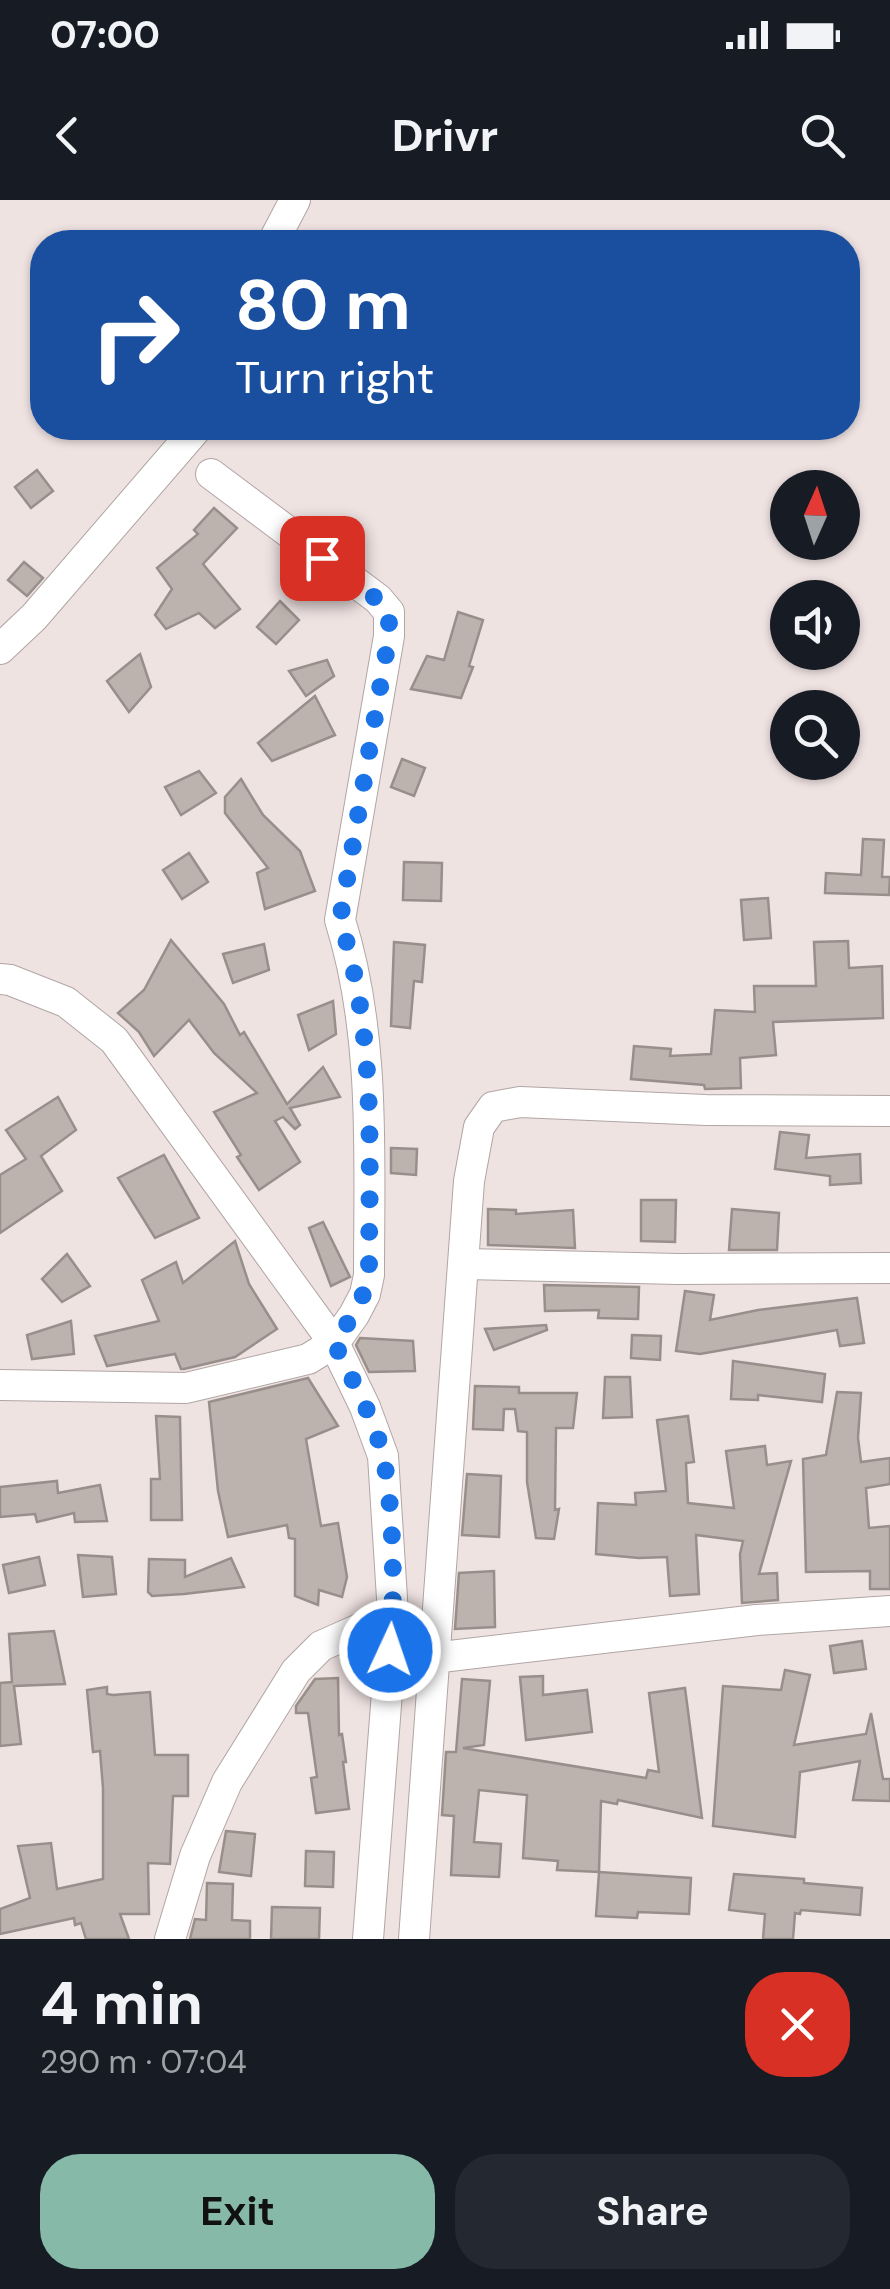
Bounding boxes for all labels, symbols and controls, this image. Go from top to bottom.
text: 07:00 [50,10,160,60]
text: Drivr [392,106,498,165]
icon: back [40,108,95,163]
icon: search [795,108,850,163]
text: 80 m [235,260,411,351]
icon: right [70,270,200,400]
text: Turn right [235,348,434,407]
north arrow [770,470,860,560]
map controls [770,470,860,780]
pin [280,516,365,601]
icon: arrive [295,531,350,586]
button: sound [770,580,860,670]
button: search [770,690,860,780]
position arrow [338,1598,442,1702]
text: 4 min [40,1964,203,2043]
button: close [745,1972,850,2077]
text: 290 m · 07:04 [40,2041,247,2083]
button: Exit [40,2154,435,2269]
button: Share [455,2154,850,2269]

